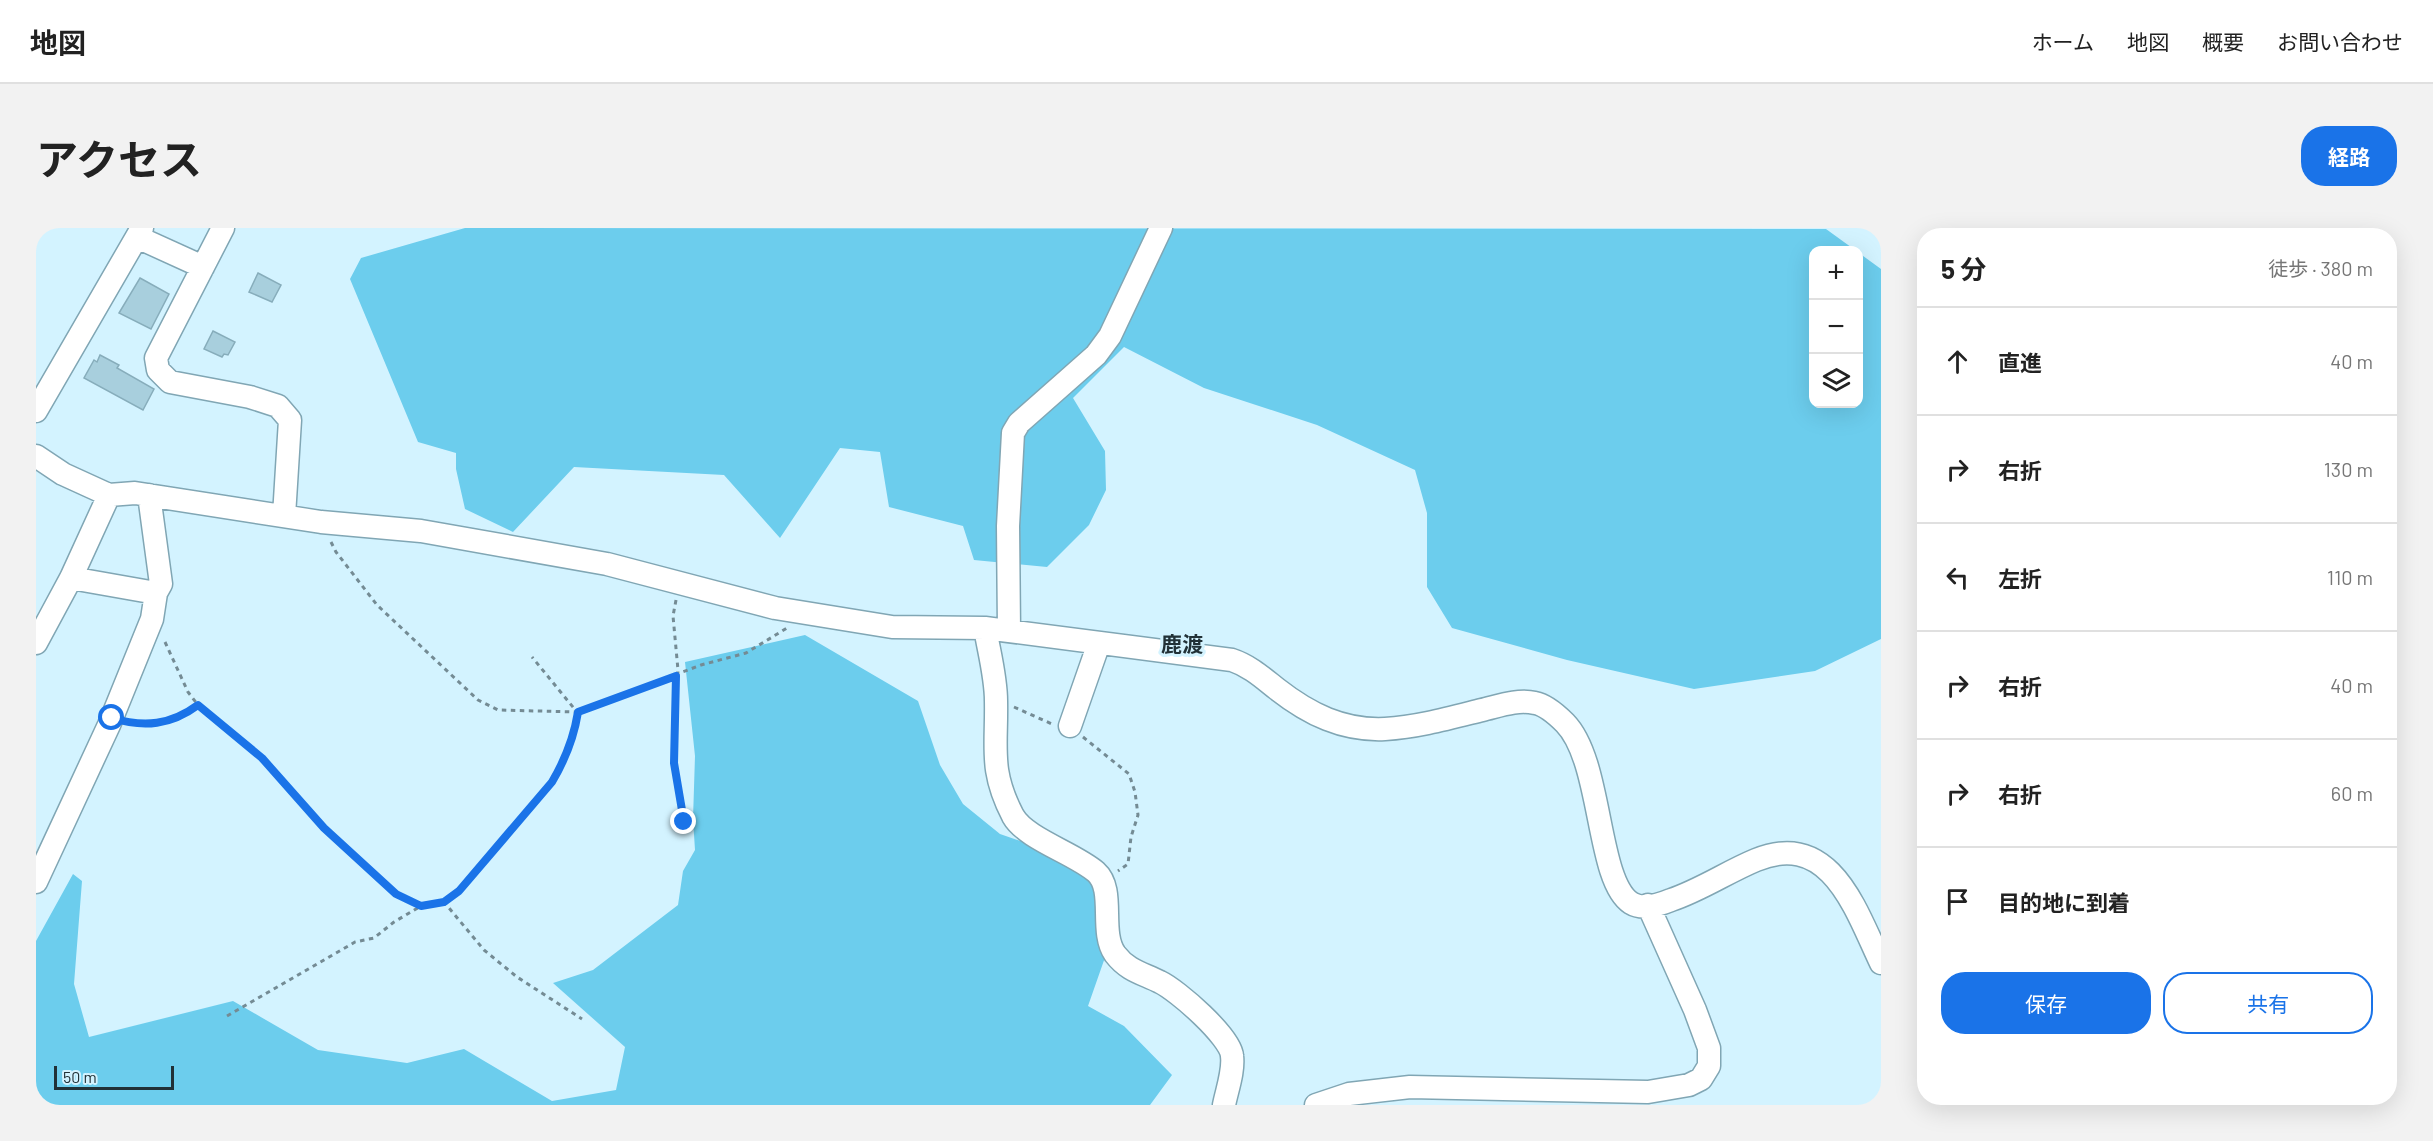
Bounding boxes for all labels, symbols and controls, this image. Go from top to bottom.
text: 地図 [30,25,86,59]
text: ホーム [2032,29,2094,54]
text: 地図 [2127,29,2169,54]
text: 概要 [2202,29,2244,54]
text: お問い合わせ [2277,29,2403,54]
button: 経路 [2301,126,2397,186]
text: アクセス [36,133,202,183]
map controls [1809,246,1863,408]
button: + [1809,246,1863,300]
text: 5 分 [1941,253,1986,284]
text: 徒歩 · 380 m [2268,256,2373,280]
button: − [1809,300,1863,354]
icon: ahead [1941,345,1974,378]
text: 直進 [1998,349,2042,375]
text: 40 m [2330,349,2373,373]
button: layers [1809,354,1863,408]
icon: right [1941,453,1974,486]
text: 右折 [1998,457,2042,483]
text: 130 m [2324,457,2373,481]
icon: left [1941,561,1974,594]
text: 左折 [1998,565,2042,591]
text: 110 m [2327,565,2373,589]
district label: 鹿渡 [1161,631,1203,656]
icon: right [1941,669,1974,702]
text: 右折 [1998,673,2042,699]
text: 40 m [2330,673,2373,697]
route start [98,704,124,730]
icon: right [1941,777,1974,810]
text: 右折 [1998,781,2042,807]
text: 60 m [2331,781,2373,805]
route end [670,808,696,834]
icon: arrive [1941,885,1974,918]
text: 目的地に到着 [1998,889,2130,915]
button: 保存 [1941,972,2151,1034]
button: 共有 [2163,972,2373,1034]
scale bar [54,1063,174,1090]
text: 50 m [63,1067,97,1086]

